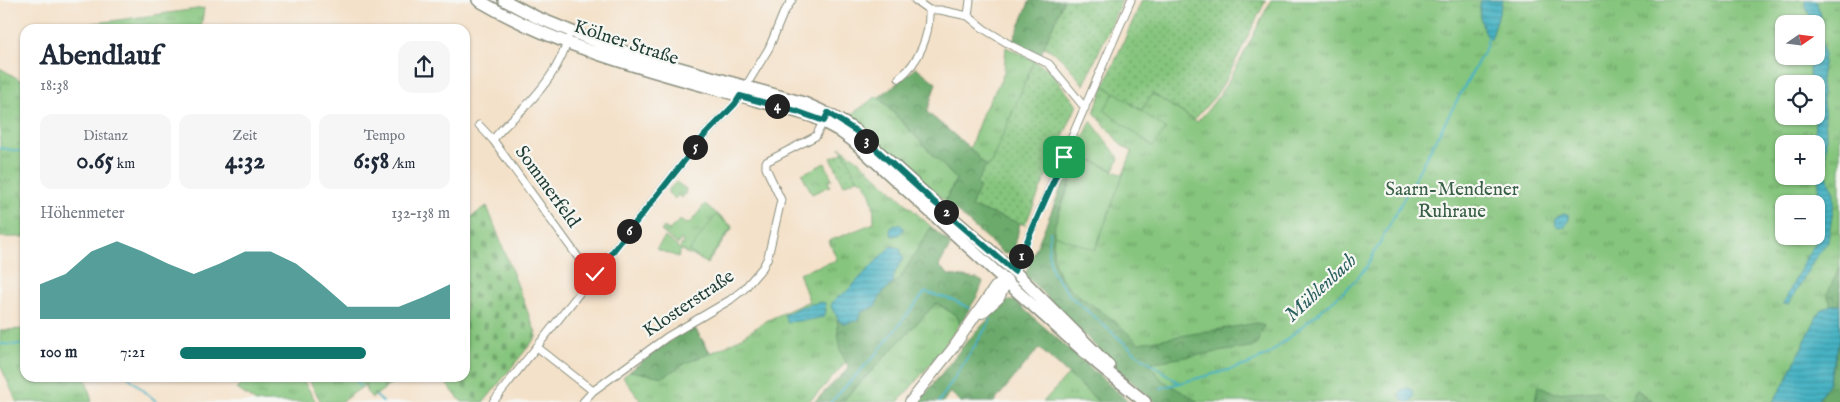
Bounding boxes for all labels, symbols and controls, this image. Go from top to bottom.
street label: Kölner Straße [570,15,682,71]
north arrow [1775,15,1825,65]
map controls [1775,15,1825,245]
text: Abendlauf [40,39,161,74]
button: share [398,41,450,93]
button: locate [1775,75,1825,125]
text: 18:38 [40,76,69,96]
pin: 4 [764,94,790,118]
text: 4 [774,97,781,115]
text: Distanz [83,127,128,145]
text: Zeit [233,127,257,145]
text: Tempo [364,127,405,145]
pin: 3 [854,128,878,154]
text: 3 [864,132,869,150]
pin: 5 [682,134,708,160]
button: + [1775,135,1825,185]
pin [1043,136,1085,178]
text: 5 [693,138,698,156]
street label: Sommerfeld [509,141,585,233]
icon: arrive [1050,143,1078,171]
text: 0.65 [76,145,114,177]
text: 4:32 [225,145,265,177]
text: 6:58 [353,145,389,177]
text: km [114,155,135,173]
text: /km [389,155,415,173]
park label: Saarn-Mendener Ruhraue [1385,178,1519,224]
button: − [1775,195,1825,245]
pin: 2 [934,200,958,224]
text: 2 [943,203,950,221]
text: Höhenmeter [40,204,125,224]
text: 132–138 m [391,204,450,224]
pin: 6 [616,218,642,244]
text: 6 [627,222,632,240]
pin: 1 [1008,244,1034,268]
text: 1 [1019,247,1024,265]
water label: Mühlenbach [1280,248,1363,328]
pin [574,253,616,295]
icon: check [581,260,609,288]
street label: Klosterstraße [639,265,739,343]
text: 100 m [40,343,77,363]
text: 7:21 [120,343,145,363]

